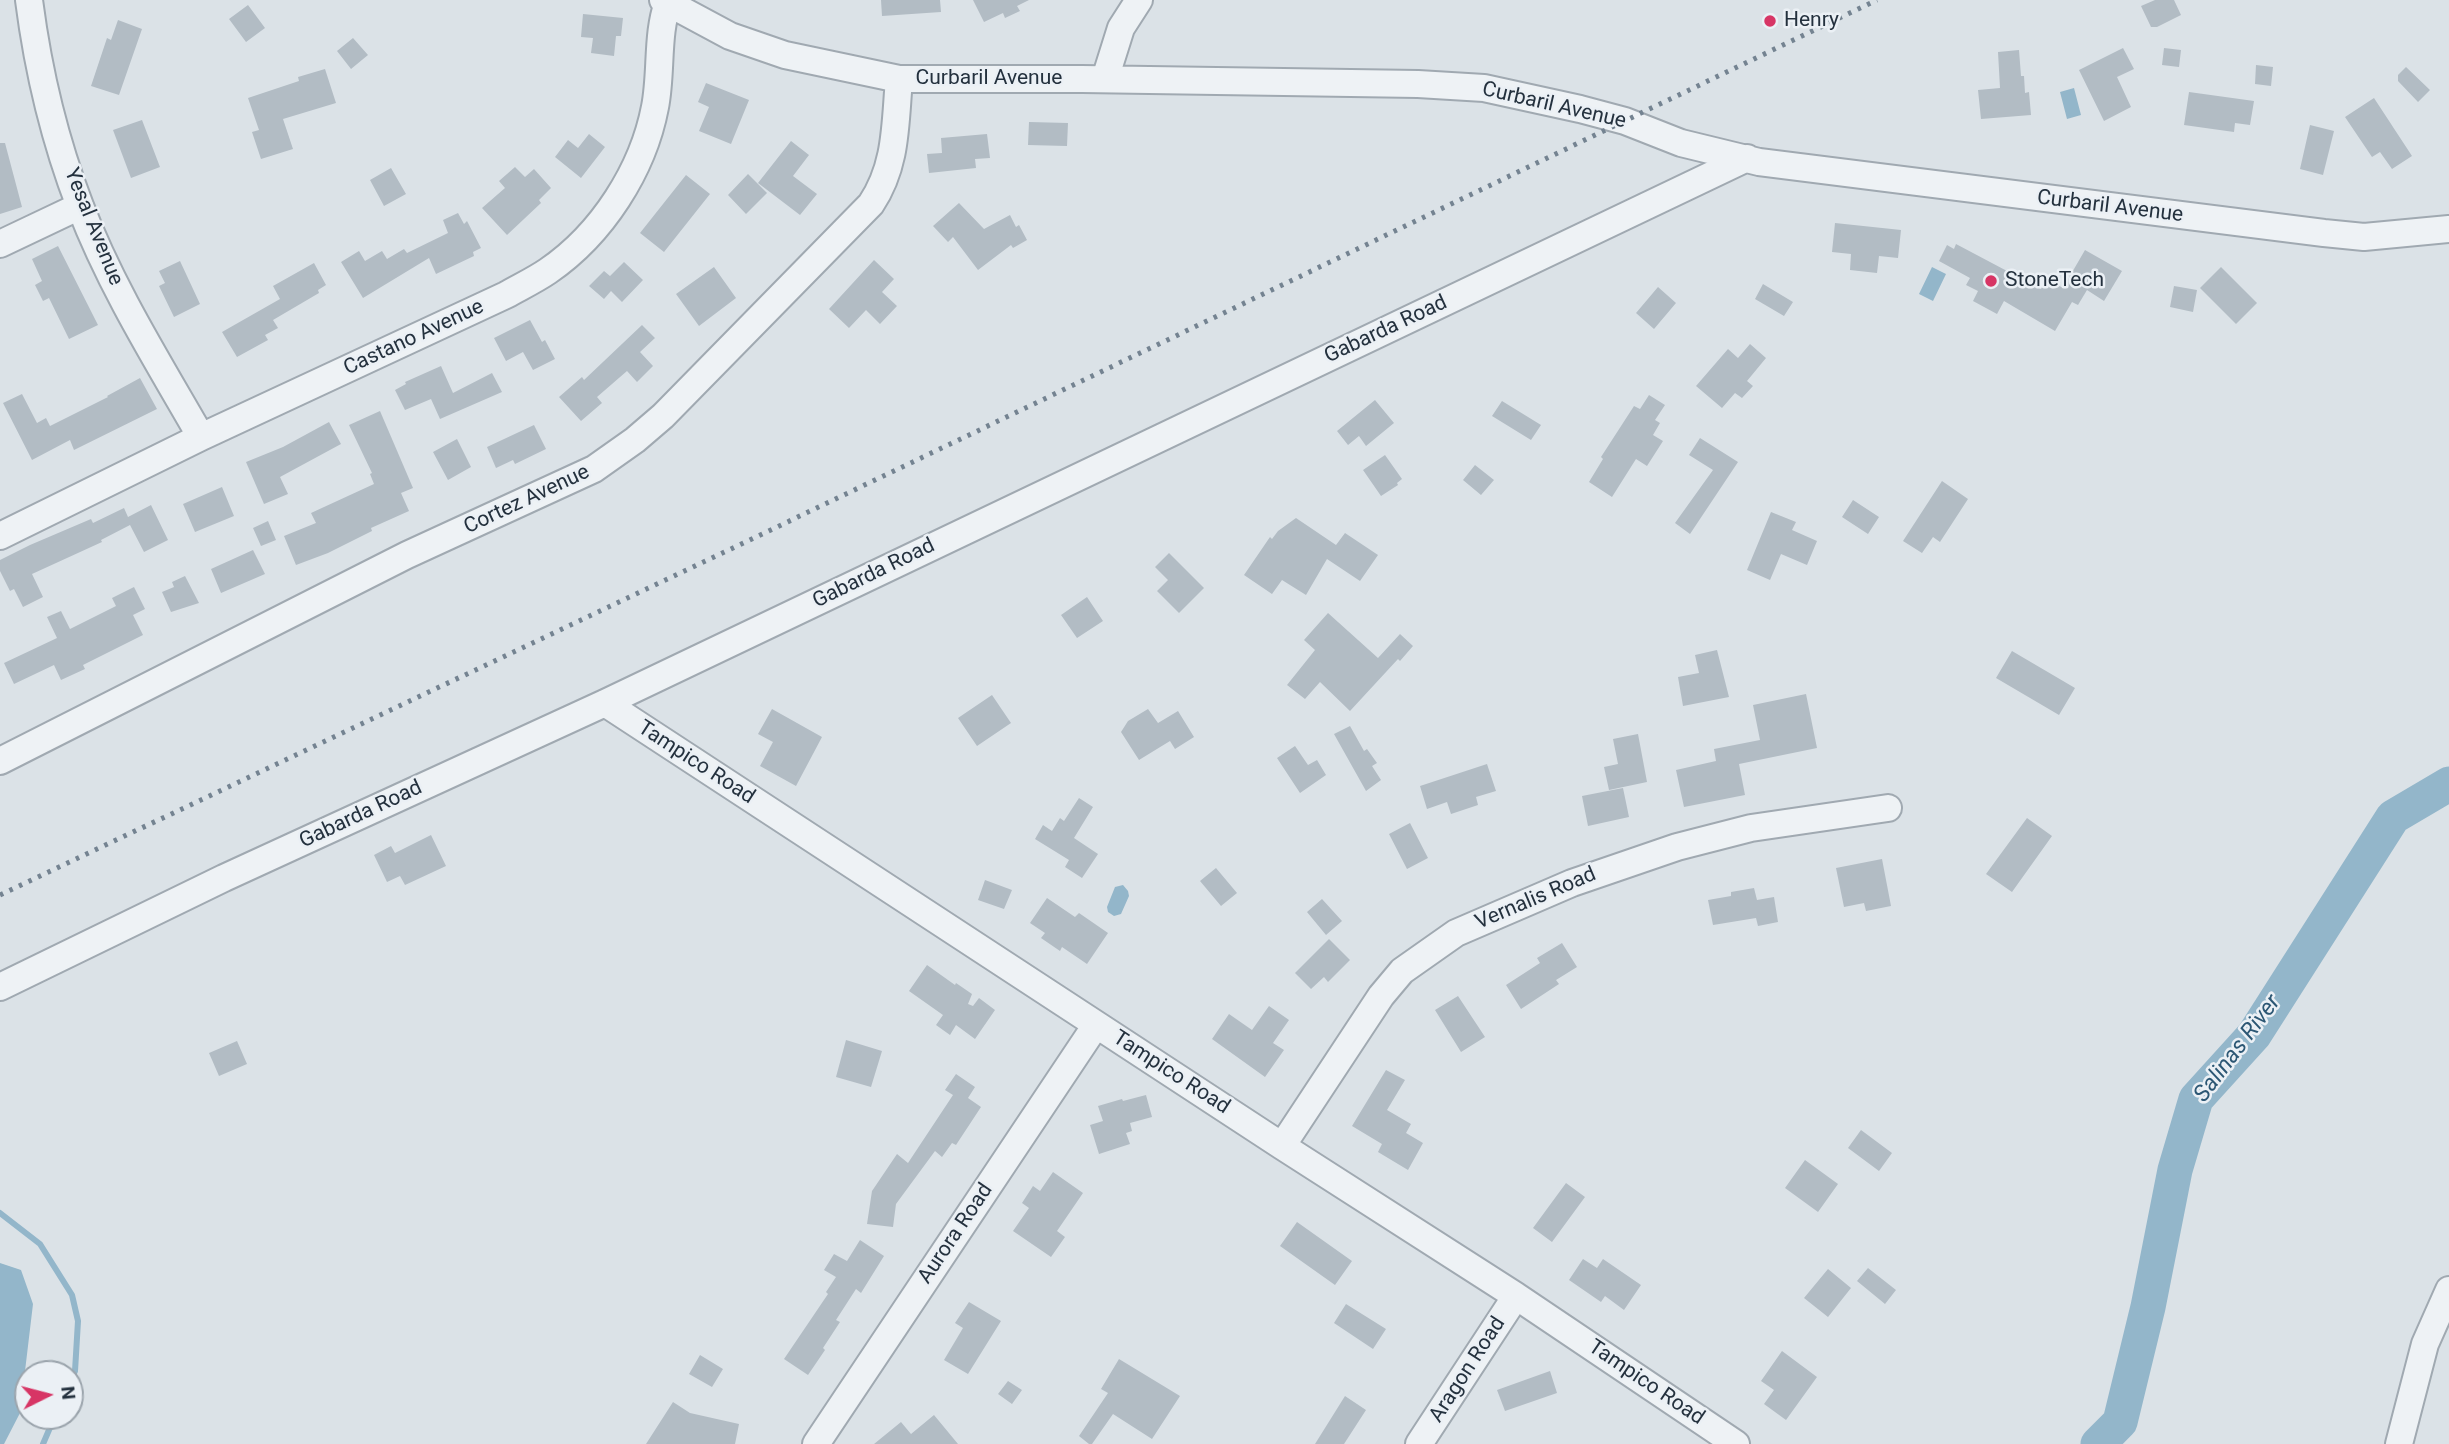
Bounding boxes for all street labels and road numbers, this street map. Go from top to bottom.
street label: Curbaril Avenue [916,66,1062,92]
street label: Curbaril Avenue [1480,77,1628,135]
street label: Yesal Avenue [58,165,128,289]
street label: Curbaril Avenue [2036,186,2184,228]
street label: Gabarda Road [1321,291,1451,369]
street label: Castano Avenue [340,295,488,381]
street label: Cortez Avenue [460,460,594,540]
street label: Gabarda Road [809,534,939,614]
street label: Tampico Road [633,716,759,810]
street label: Gabarda Road [296,776,426,854]
street label: Vernalis Road [1472,862,1600,936]
street label: Tampico Road [1108,1026,1234,1120]
street label: Aurora Road [913,1179,999,1289]
street label: Aragon Road [1425,1313,1511,1427]
street label: Tampico Road [1583,1335,1709,1431]

